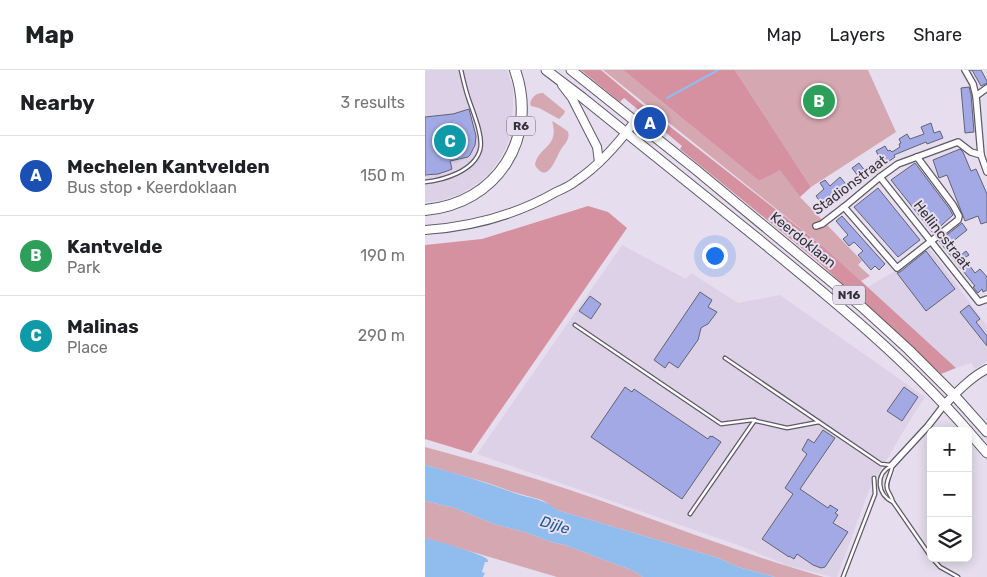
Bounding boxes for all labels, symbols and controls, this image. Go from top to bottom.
text: Map [25,21,74,49]
text: Map [767,24,802,46]
text: Layers [830,24,885,46]
text: Share [913,24,962,46]
pin: B [803,82,835,120]
text: Nearby [20,90,95,115]
text: 3 results [340,93,405,112]
pin: A [634,104,666,142]
road number: R6 [507,116,535,136]
pin: C [434,122,466,160]
street label: Stadionstraat [809,151,891,219]
text: Mechelen Kantvelden [67,155,270,178]
text: A [30,166,42,185]
text: 150 m [360,166,405,185]
text: Bus stop · Keerdoklaan [67,178,237,197]
street label: Hellincstraat [910,197,975,273]
street label: Keerdoklaan [767,208,839,272]
text: Kantvelde [67,235,163,258]
your location [702,243,728,269]
text: B [30,246,42,265]
text: 190 m [360,246,405,265]
text: Park [67,258,100,277]
road number: N16 [833,286,865,304]
text: Malinas [67,315,139,338]
text: C [30,326,42,345]
text: 290 m [358,326,405,345]
text: Place [67,338,108,357]
map controls [927,427,972,562]
button: + [927,427,972,472]
button: − [927,472,972,517]
water label: Dijle [538,512,572,538]
button: layers [927,517,972,562]

